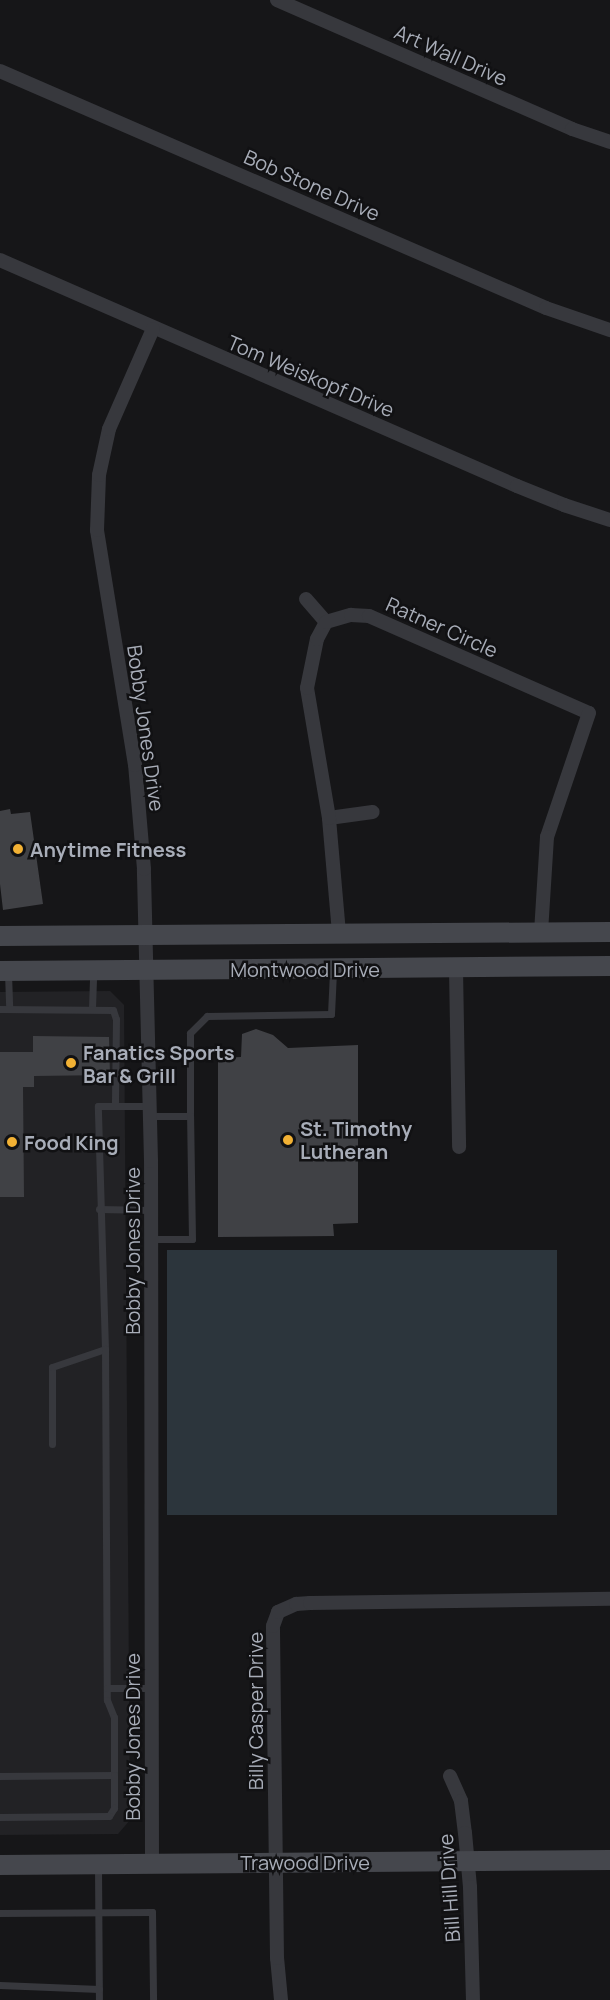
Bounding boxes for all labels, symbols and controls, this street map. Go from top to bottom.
street label: Art Wall Drive [391,19,511,91]
street label: Bob Stone Drive [240,144,384,226]
street label: Tom Weiskopf Drive [224,330,398,422]
street label: Ratner Circle [383,592,501,662]
street label: Bobby Jones Drive [122,643,170,813]
place label: Anytime Fitness [30,837,186,861]
marker: Anytime Fitness [11,842,25,856]
street label: Montwood Drive [230,957,380,981]
place label: Fanatics Sports Bar & Grill [83,1040,235,1087]
marker: Fanatics Sports Bar & Grill [64,1056,78,1070]
place label: St. Timothy Lutheran [300,1116,412,1163]
place label: Food King [24,1130,119,1154]
marker: St. Timothy Lutheran [281,1133,295,1147]
marker: Food King [5,1135,19,1149]
street label: Bobby Jones Drive [120,1167,144,1335]
street label: Billy Casper Drive [243,1632,267,1790]
street label: Bobby Jones Drive [120,1653,144,1821]
street label: Bill Hill Drive [433,1833,465,1943]
street label: Trawood Drive [240,1850,370,1874]

